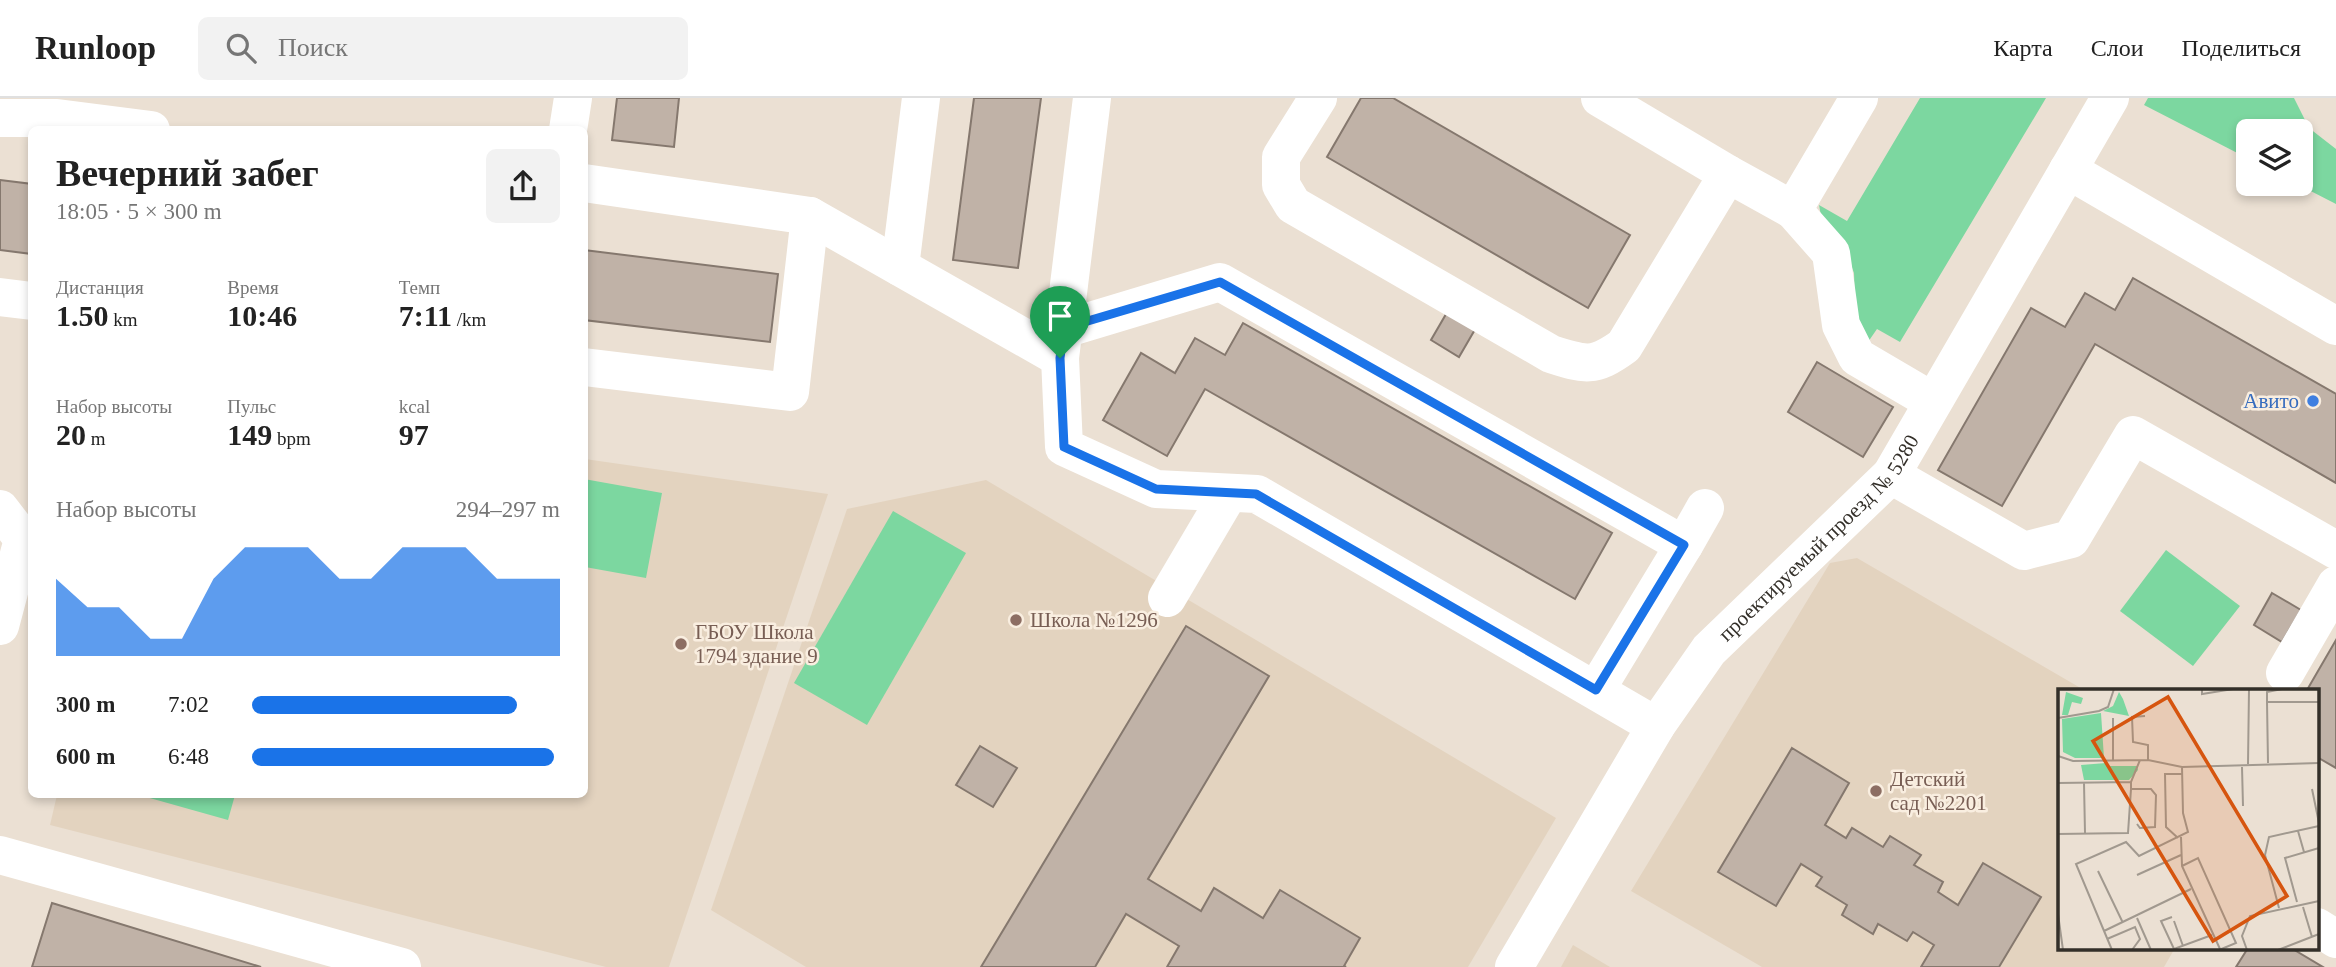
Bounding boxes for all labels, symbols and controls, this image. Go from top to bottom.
search box [198,17,688,80]
icon: search [222,29,260,67]
text: Runloop [35,30,156,66]
text: Поиск [278,33,348,62]
text: Карта [1993,35,2053,61]
text: Слои [2091,35,2144,61]
text: Поделиться [2182,35,2301,61]
map controls [2236,119,2313,196]
button: layers [2236,119,2313,196]
button: share [486,149,560,223]
text: Вечерний забег [56,152,319,194]
text: 18:05 · 5 × 300 m [56,199,222,224]
text: Дистанция [56,277,144,298]
text: Время [227,277,279,298]
text: Темп [399,277,440,298]
pin [1030,286,1090,358]
icon: arrive [1041,297,1079,335]
text: 1.50 [56,299,109,332]
text: 10:46 [227,299,297,332]
text: 7:11 [399,299,452,332]
text: km [109,309,138,330]
text: /km [452,309,486,330]
place label: Авито [2243,389,2299,413]
marker: Авито [2305,393,2321,409]
text: Набор высоты [56,396,172,417]
text: Пульс [227,396,276,417]
text: kcal [399,396,430,417]
text: 20 [56,418,86,451]
text: 149 [227,418,272,451]
text: 97 [399,418,429,451]
text: m [86,428,106,449]
text: bpm [272,428,311,449]
street label: проектируемый проезд № 5280 [1714,430,1924,646]
text: Набор высоты [56,497,197,522]
text: 294–297 m [456,497,560,522]
place label: Школа №1296 [1030,608,1158,632]
marker: Школа №1296 [1008,612,1024,628]
place label: ГБОУ Школа 1794 здание 9 [695,620,818,668]
marker: ГБОУ Школа 1794 здание 9 [673,636,689,652]
inset map [2058,689,2318,950]
text: 300 m [56,692,115,717]
text: 7:02 [168,692,209,717]
text: 600 m [56,744,115,769]
text: 6:48 [168,744,209,769]
place label: Детский сад №2201 [1890,767,1987,815]
marker: Детский сад №2201 [1868,783,1884,799]

